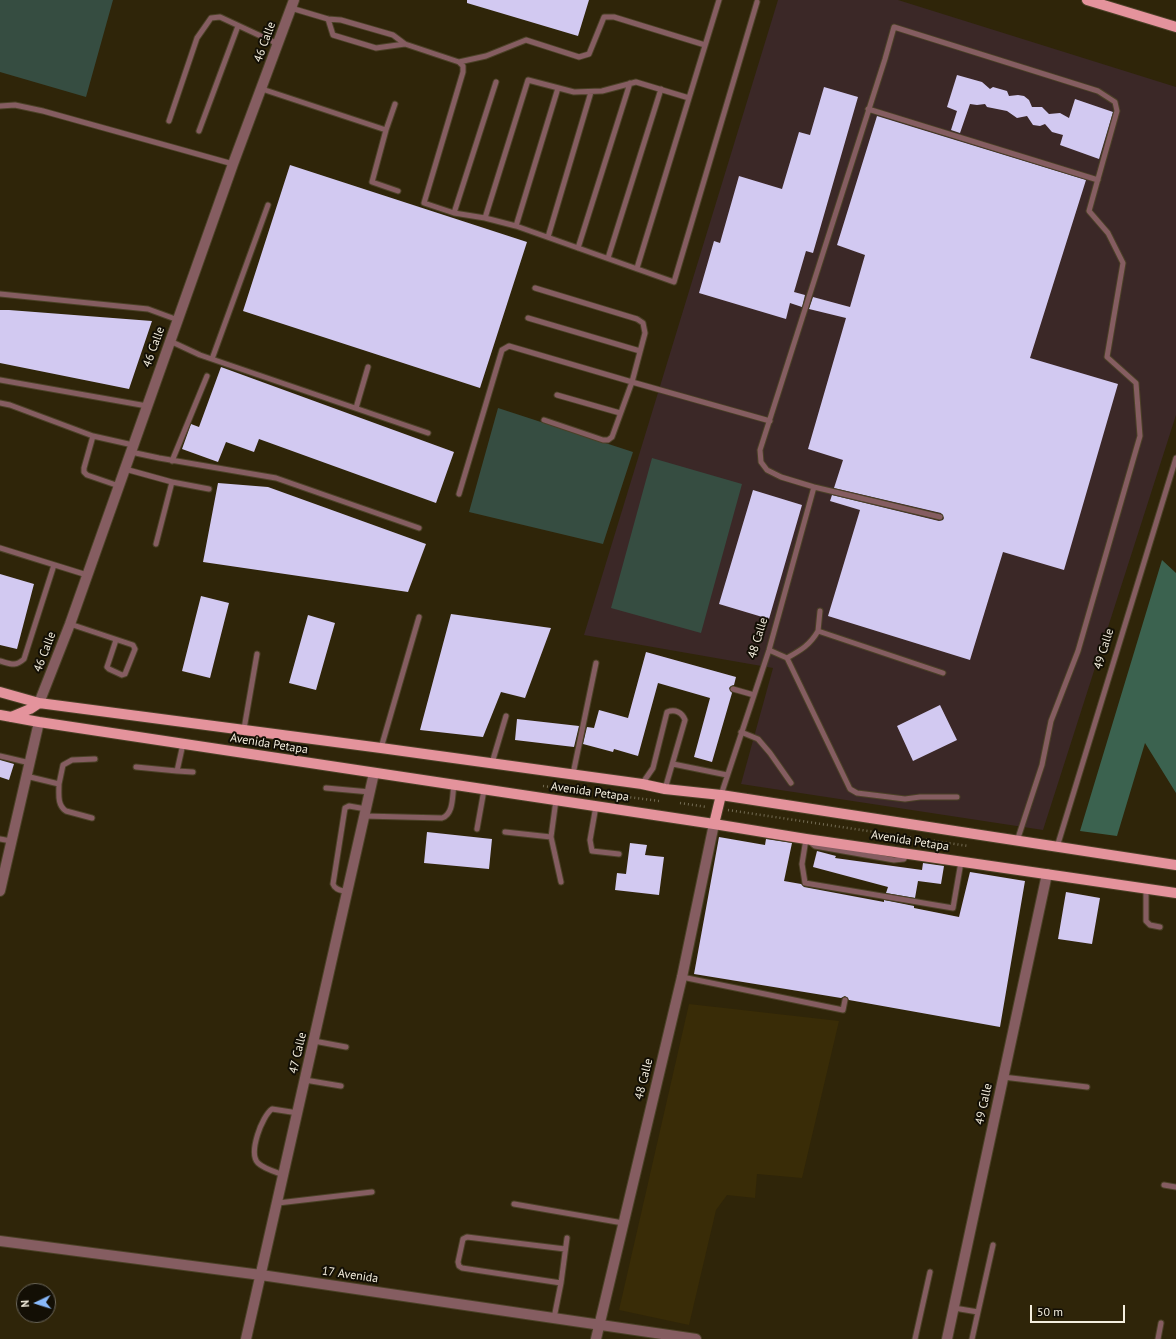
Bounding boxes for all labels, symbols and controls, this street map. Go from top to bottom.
street label: 46 Calle [251,20,279,64]
street label: 46 Calle [140,325,168,369]
street label: 48 Calle [745,616,771,660]
street label: 49 Calle [1091,627,1117,671]
street label: 46 Calle [31,630,59,674]
street label: Avenida Petapa [229,731,309,757]
street label: Avenida Petapa [550,779,630,805]
street label: Avenida Petapa [870,828,950,854]
street label: 47 Calle [286,1031,310,1075]
street label: 48 Calle [632,1057,656,1101]
street label: 49 Calle [973,1082,995,1126]
street label: 17 Avenida [321,1264,379,1286]
north arrow [16,1283,56,1323]
scale bar [1032,1297,1127,1323]
text: N [18,1300,32,1308]
text: 50 m [1037,1304,1063,1319]

